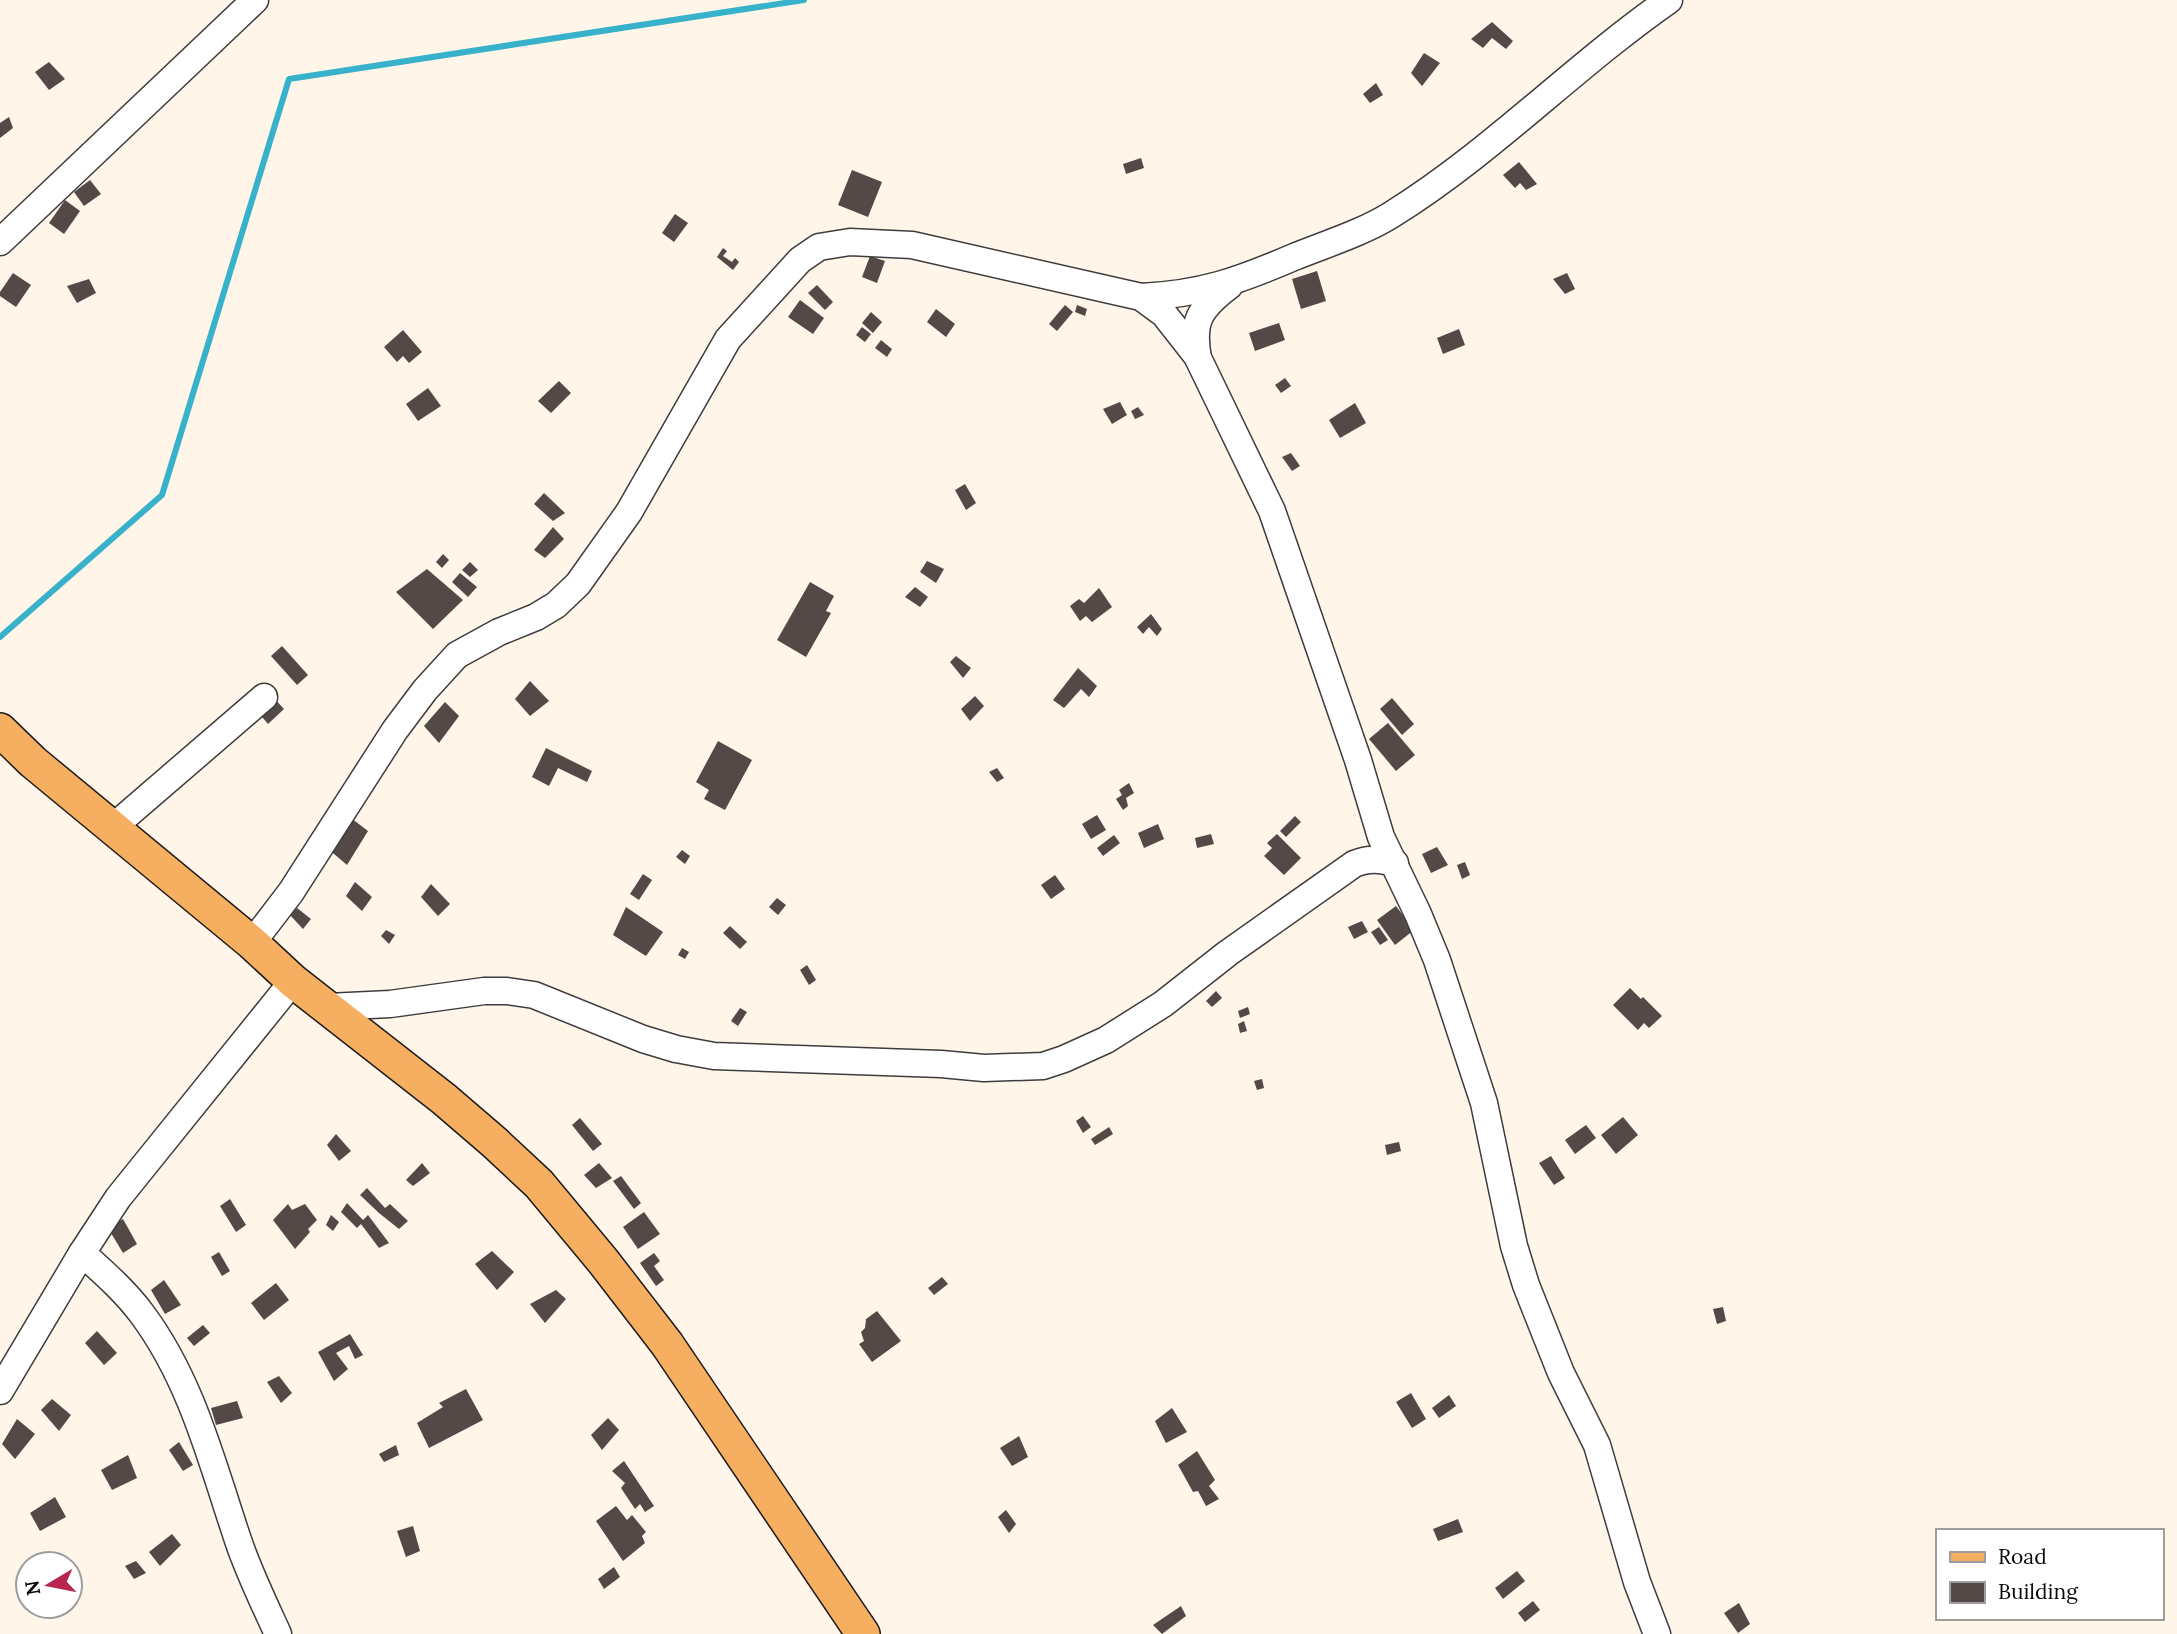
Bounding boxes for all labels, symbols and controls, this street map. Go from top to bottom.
legend [1936,1529,2163,1620]
text: Road [1998,1543,2047,1570]
north arrow [14,1550,84,1620]
text: N [19,1578,45,1597]
text: Building [1998,1578,2078,1605]

